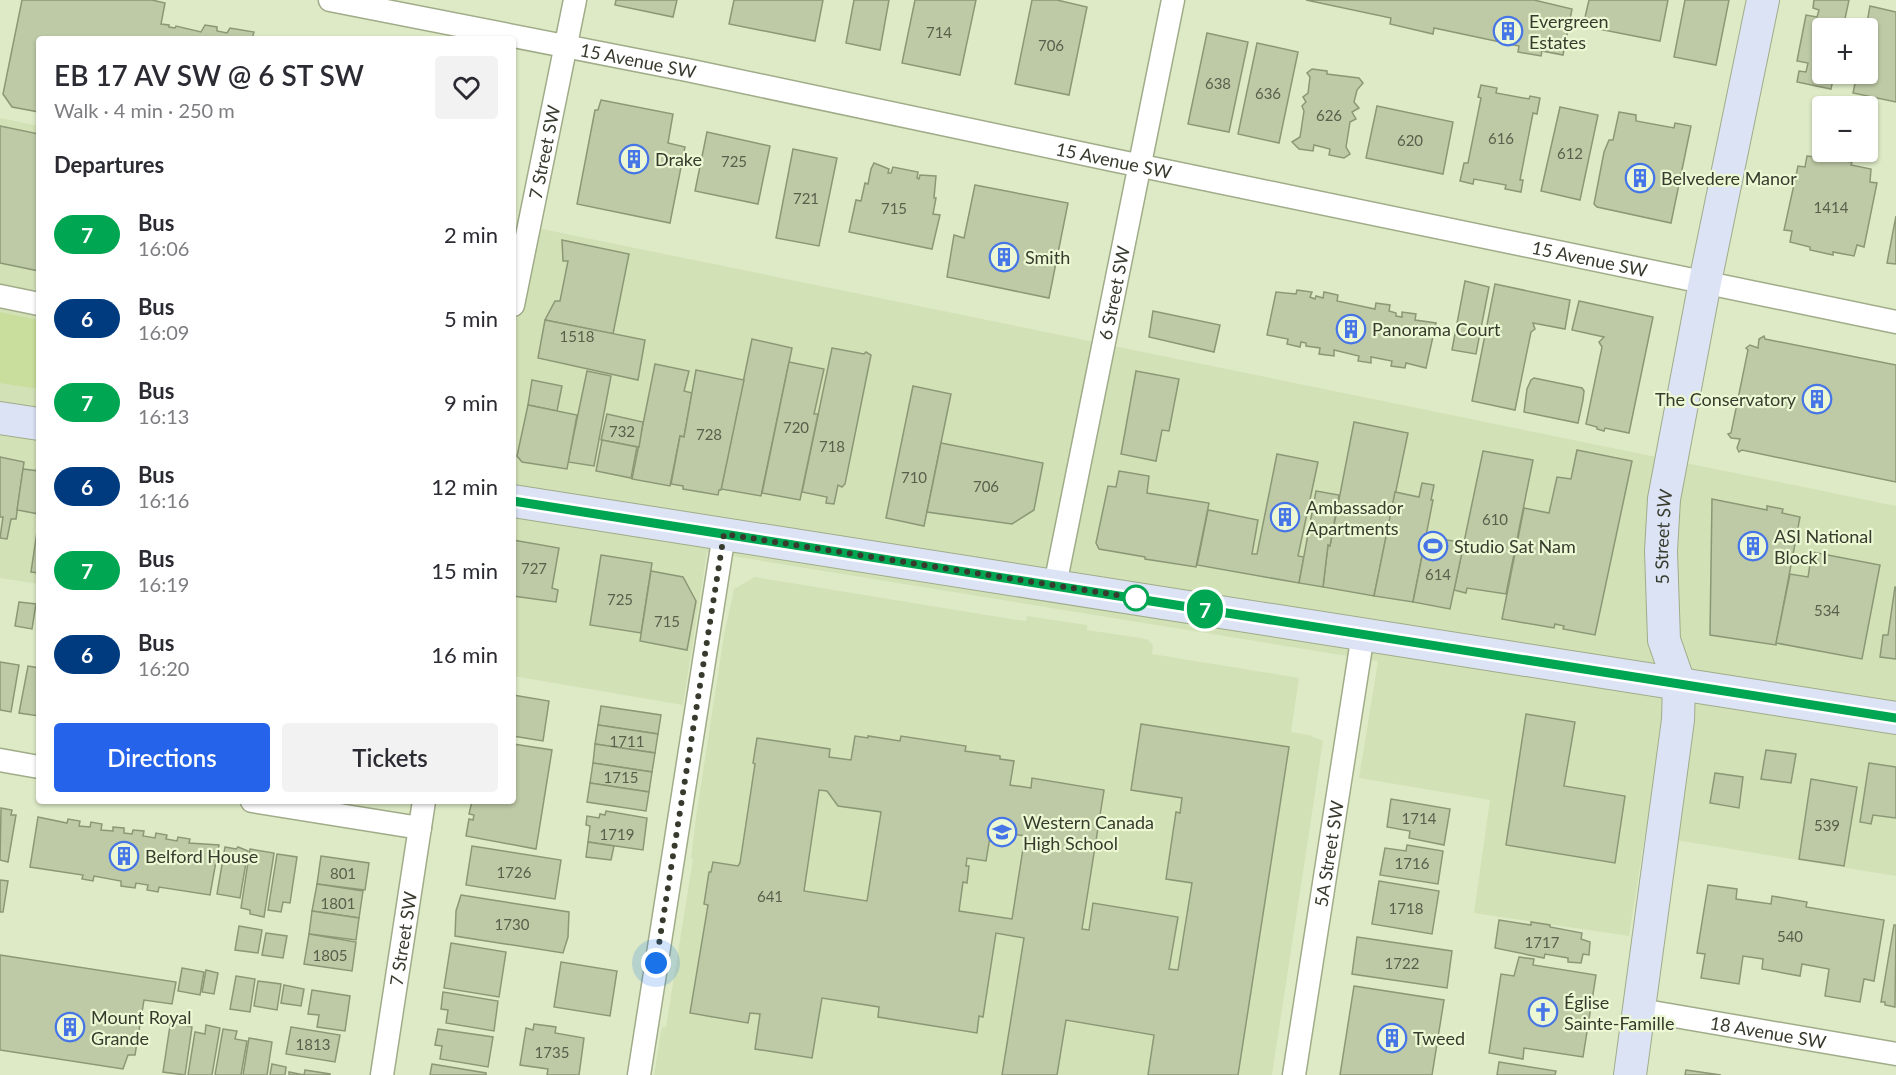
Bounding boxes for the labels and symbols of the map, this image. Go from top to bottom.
place label: Evergreen Estates [1529,10,1608,53]
building icon: Evergreen Estates [1492,15,1524,47]
house number: 714 [926,23,952,41]
house number: 706 [1038,36,1064,54]
street label: 15 Avenue SW [578,38,698,83]
house number: 638 [1205,74,1231,92]
house number: 636 [1255,84,1281,102]
street label: 7 Street SW [524,103,564,201]
house number: 626 [1316,106,1342,124]
house number: 616 [1488,129,1514,147]
house number: 620 [1397,131,1423,149]
street label: 15 Avenue SW [1054,137,1174,183]
building icon: Drake [618,143,650,175]
house number: 612 [1557,144,1583,162]
place label: Drake [655,148,702,170]
house number: 725 [721,152,747,170]
building icon: Belvedere Manor [1624,162,1656,194]
place label: Belvedere Manor [1661,167,1797,189]
house number: 721 [793,189,819,207]
house number: 1414 [1814,198,1849,216]
house number: 715 [881,199,907,217]
street label: 15 Avenue SW [1530,236,1650,281]
building icon: Smith [988,241,1020,273]
street label: 6 Street SW [1094,244,1134,342]
place label: Smith [1025,246,1070,268]
building icon: Panorama Court [1335,313,1367,345]
place label: Panorama Court [1372,318,1501,340]
house number: 1518 [560,327,594,345]
building icon: The Conservatory [1801,383,1833,415]
place label: The Conservatory [1655,388,1797,410]
house number: 720 [783,418,809,436]
house number: 732 [609,422,635,440]
house number: 728 [696,425,722,443]
house number: 718 [819,437,845,455]
house number: 710 [901,468,927,486]
house number: 706 [973,477,999,495]
street label: 5 Street SW [1650,487,1677,585]
place label: Ambassador Apartments [1306,496,1404,539]
building icon: Ambassador Apartments [1269,501,1301,533]
house number: 610 [1482,510,1508,528]
place label: ASI National Block I [1774,525,1872,568]
sports icon: Studio Sat Nam [1417,530,1449,562]
building icon: ASI National Block I [1737,530,1769,562]
place label: Studio Sat Nam [1454,535,1576,557]
house number: 727 [521,559,547,577]
house number: 614 [1425,565,1451,583]
unlabelled marker [1123,585,1149,611]
house number: 725 [607,590,633,608]
line badge: 7 [1186,590,1224,628]
house number: 534 [1814,601,1840,619]
house number: 715 [654,612,680,630]
house number: 1711 [610,732,644,750]
house number: 1715 [604,768,638,786]
street label: 5A Street SW [1309,799,1348,908]
house number: 1714 [1402,809,1437,827]
place label: Western Canada High School [1023,811,1154,854]
school or university icon: Western Canada High School [986,816,1018,848]
house number: 539 [1814,816,1840,834]
house number: 1719 [600,825,634,843]
building icon: Belford House [108,840,140,872]
place label: Belford House [145,845,258,867]
house number: 1716 [1395,854,1430,872]
house number: 1726 [497,863,532,881]
house number: 801 [330,864,356,882]
house number: 641 [757,887,783,905]
street label: 7 Street SW [385,889,421,987]
house number: 1801 [321,894,355,912]
house number: 1718 [1389,899,1423,917]
house number: 1730 [495,915,530,933]
house number: 540 [1777,927,1803,945]
house number: 1717 [1525,933,1560,951]
house number: 1805 [313,946,347,964]
your location [641,948,671,978]
house number: 1722 [1385,954,1419,972]
place label: Église Sainte-Famille [1564,991,1674,1034]
church icon: Église Sainte-Famille [1527,996,1559,1028]
place label: Mount Royal Grande [91,1006,192,1049]
building icon: Mount Royal Grande [54,1011,86,1043]
street label: 18 Avenue SW [1708,1011,1828,1053]
building icon: Tweed [1376,1022,1408,1054]
place label: Tweed [1413,1027,1465,1049]
house number: 1813 [296,1035,330,1053]
house number: 1735 [535,1043,569,1061]

